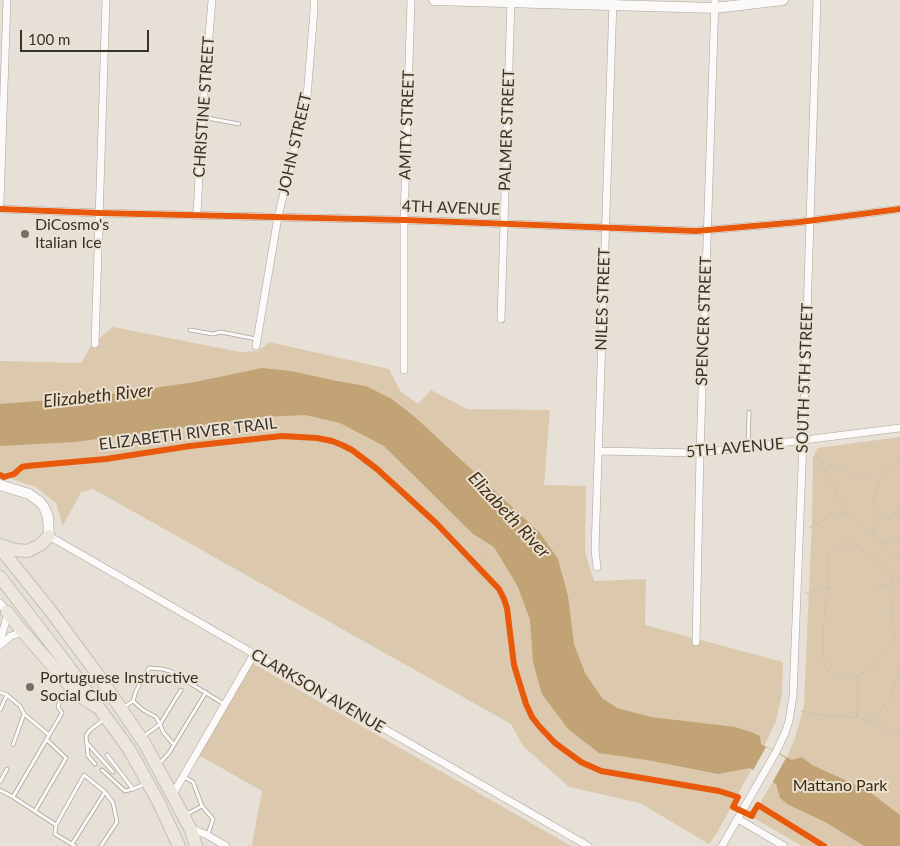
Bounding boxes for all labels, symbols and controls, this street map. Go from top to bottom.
scale bar [22,20,151,52]
text: 100 m [28,30,70,48]
street label: CHRISTINE STREET [189,36,219,178]
street label: PALMER STREET [495,69,519,191]
street label: AMITY STREET [395,70,419,180]
street label: JOHN STREET [274,91,316,197]
street label: 4TH AVENUE [402,197,500,219]
place label: DiCosmo's Italian Ice [35,215,109,253]
marker: DiCosmo's Italian Ice [19,228,31,240]
street label: NILES STREET [592,247,614,351]
street label: SPENCER STREET [692,256,716,386]
street label: SOUTH 5TH STREET [793,303,817,453]
water label: Elizabeth River [42,379,154,413]
street label: ELIZABETH RIVER TRAIL [98,414,278,454]
street label: 5TH AVENUE [685,434,785,462]
water label: Elizabeth River [463,467,555,563]
street label: CLARKSON AVENUE [248,645,388,737]
place label: Portuguese Instructive Social Club [40,668,199,706]
marker: Portuguese Instructive Social Club [24,681,36,693]
park label: Mattano Park [793,776,887,796]

